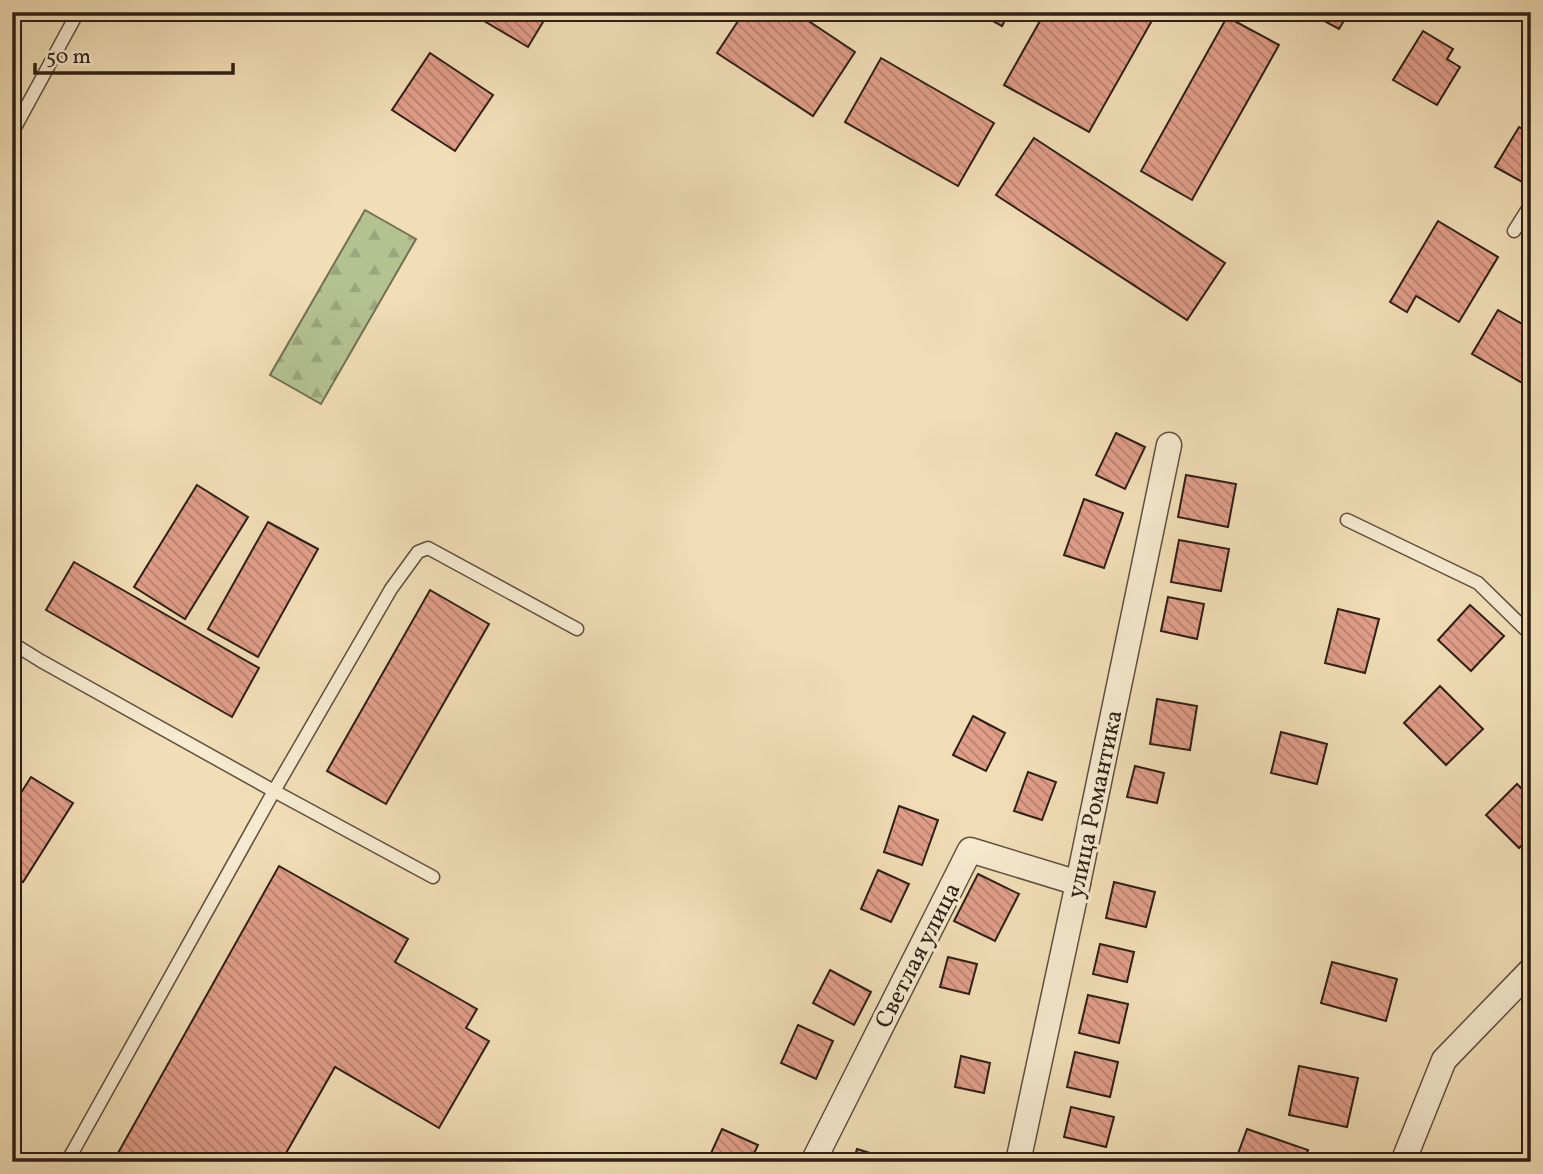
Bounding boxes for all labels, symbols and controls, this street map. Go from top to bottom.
scale bar [35,32,233,76]
text: 50 m [46,43,91,72]
street label: улица Романтика [1059,707,1133,902]
street label: Светлая улица [867,877,970,1035]

